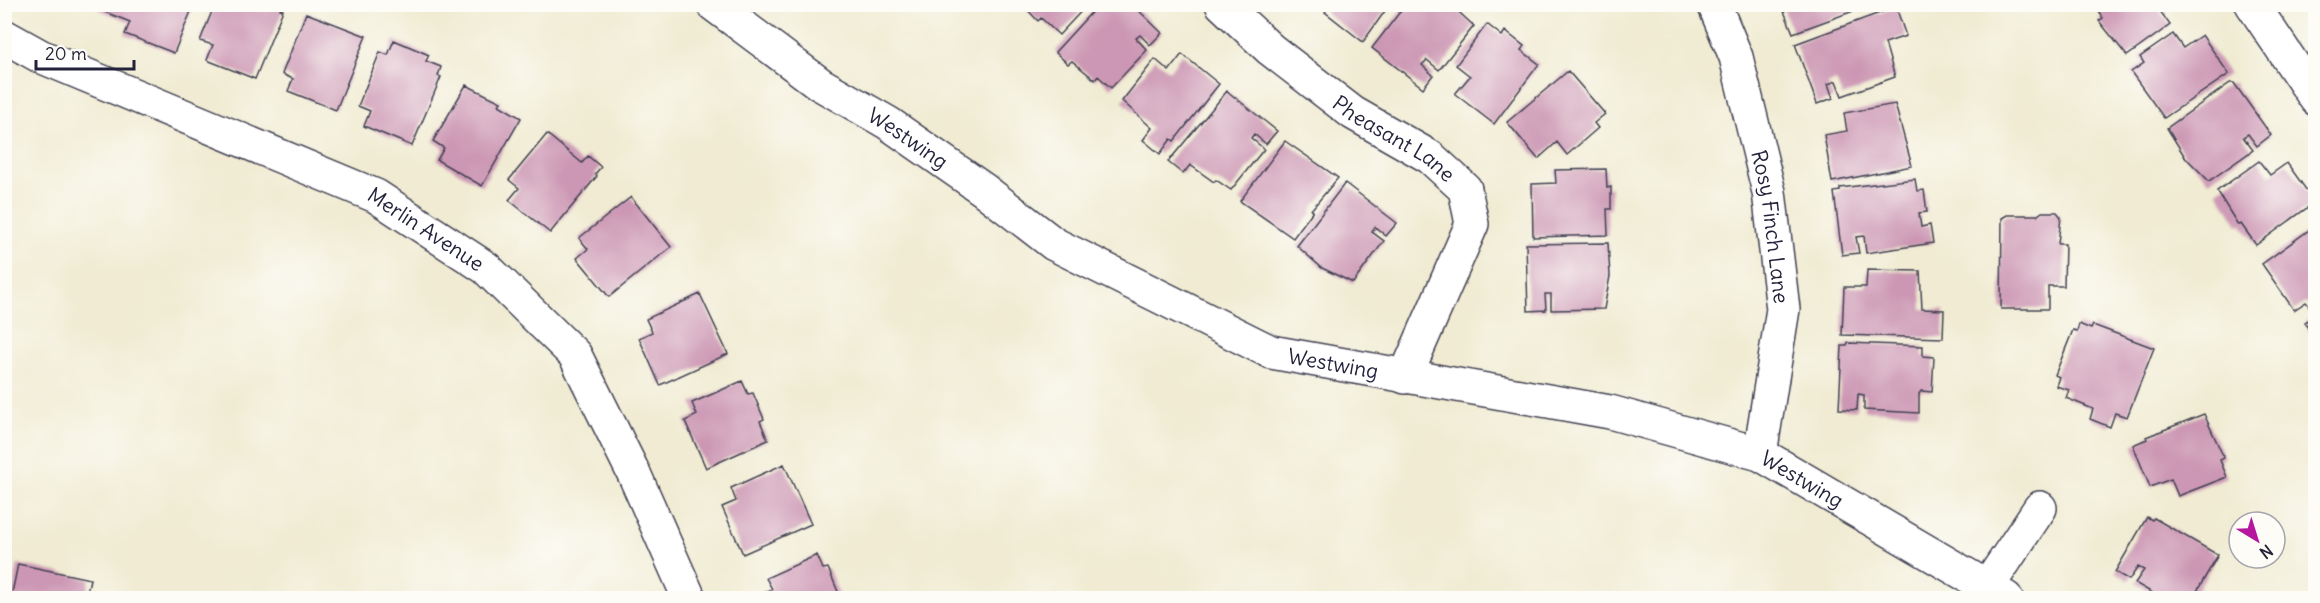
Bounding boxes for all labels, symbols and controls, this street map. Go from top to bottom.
scale bar [36,33,134,71]
text: 20 m [45,42,87,65]
street label: Pheasant Lane [1327,89,1461,187]
street label: Westwing [863,101,954,175]
street label: Rosy Finch Lane [1746,147,1796,305]
street label: Merlin Avenue [363,181,489,277]
street label: Westwing [1286,342,1381,384]
street label: Westwing [1756,444,1849,514]
north arrow [2227,510,2287,570]
text: N [2256,541,2277,563]

